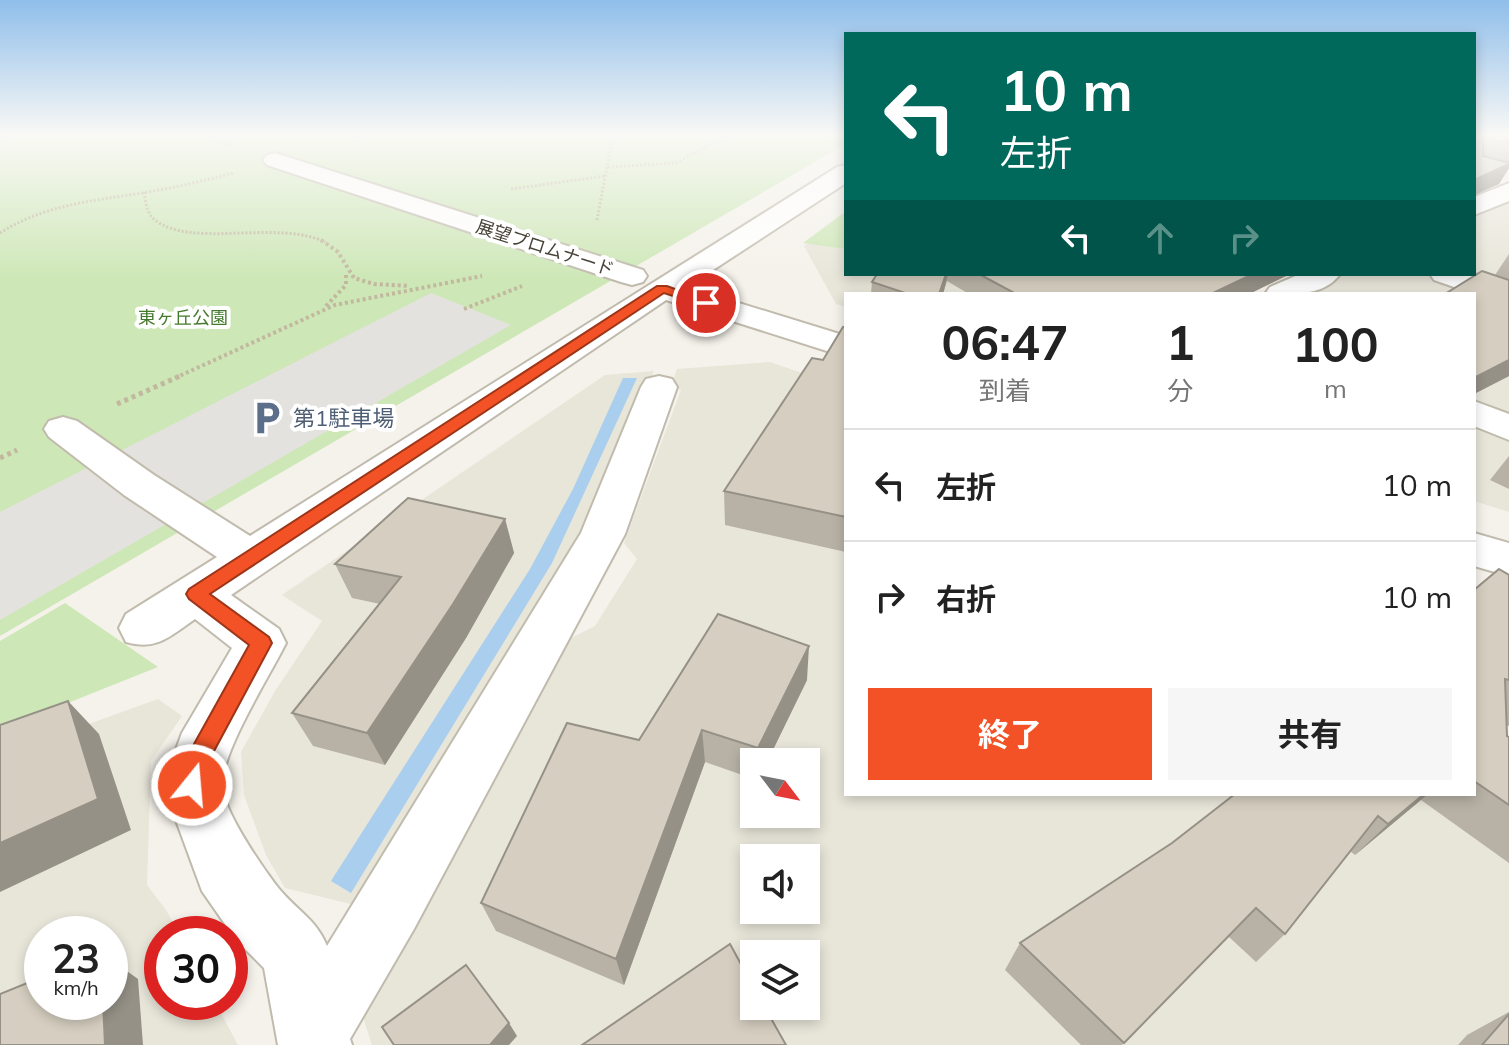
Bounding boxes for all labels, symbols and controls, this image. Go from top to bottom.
text: 10 m [1000,55,1133,125]
icon: left [868,64,972,168]
text: 左折 [1000,130,1072,175]
street label: 展望プロムナード [473,214,617,281]
icon: left [1054,216,1098,260]
icon: ahead [1138,216,1182,260]
icon: right [1222,216,1266,260]
pin [672,269,740,337]
icon: arrive [684,281,728,325]
park label: 東ヶ丘公園 [138,306,228,329]
text: 06:47 [941,312,1069,372]
text: 1 [1166,312,1195,372]
text: 100 [1292,314,1379,374]
text: m [1324,372,1347,405]
text: 到着 [979,374,1031,407]
text: 分 [1167,374,1193,407]
parking icon: 第1駐車場 [248,399,286,437]
place label: 第1駐車場 [293,404,394,432]
icon: left [868,463,912,507]
text: 10 m [1382,466,1452,504]
text: 左折 [936,468,996,506]
icon: right [868,575,912,619]
text: 10 m [1382,578,1452,616]
text: 右折 [936,580,996,618]
button: 終了 [868,688,1152,780]
button: 共有 [1168,688,1452,780]
position arrow [150,743,234,827]
north arrow [740,748,820,828]
map controls [740,748,820,1020]
button: sound [740,844,820,924]
speed limit sign: 30 [144,916,248,1020]
text: 23 [52,933,100,983]
button: layers [740,940,820,1020]
text: km/h [53,975,99,1000]

